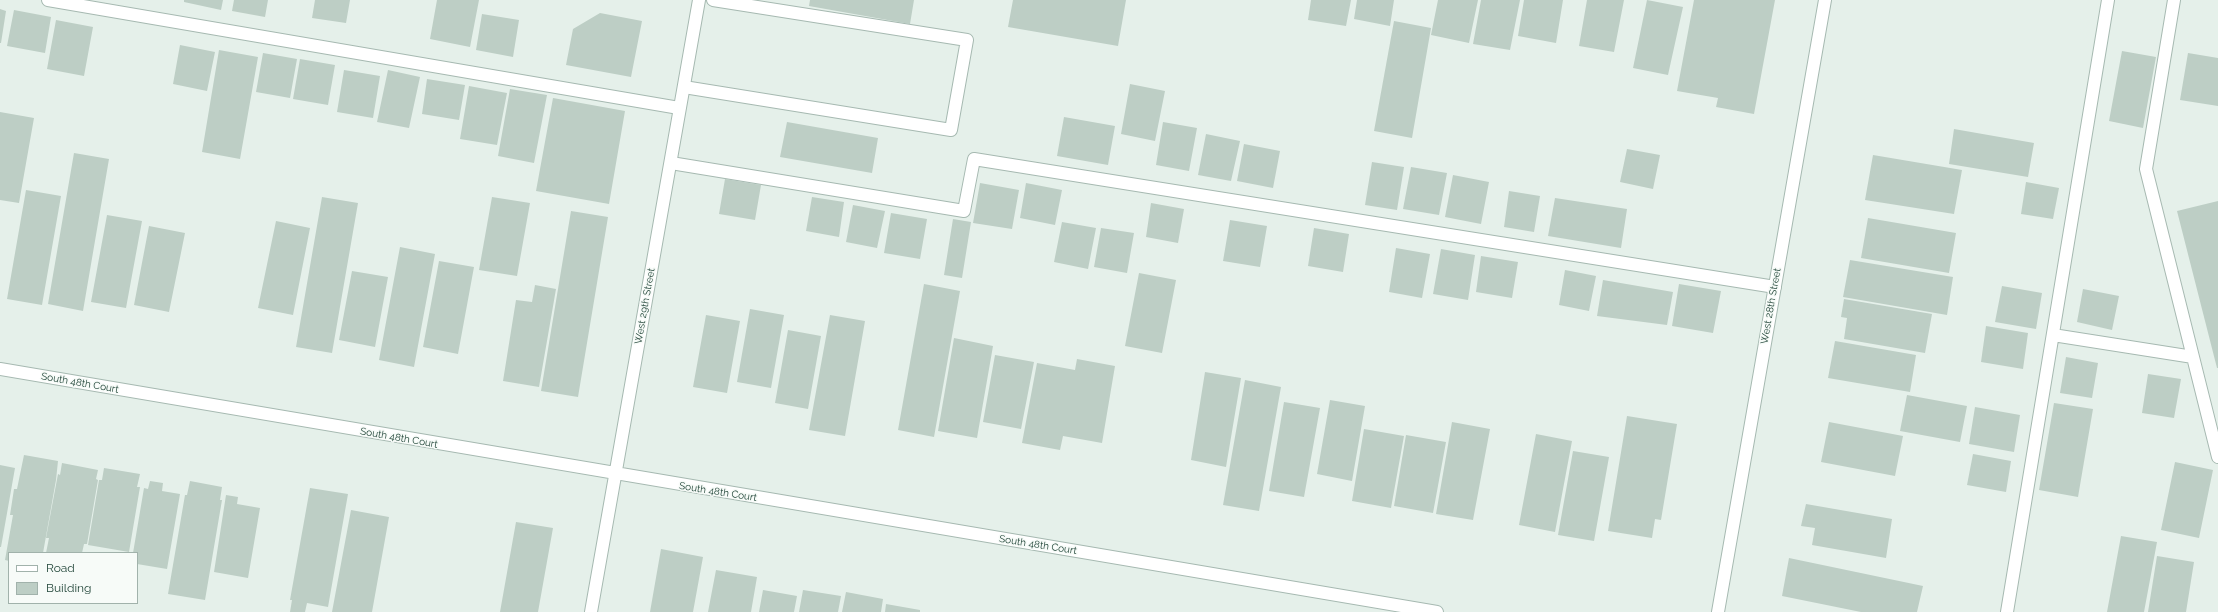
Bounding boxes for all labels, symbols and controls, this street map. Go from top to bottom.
street label: West 29th Street [632,267,658,345]
street label: West 28th Street [1758,267,1784,345]
street label: South 48th Court [40,370,120,396]
street label: South 48th Court [359,425,439,451]
street label: South 48th Court [678,480,758,504]
street label: South 48th Court [998,533,1078,557]
legend [8,552,138,604]
text: Road [46,561,75,575]
text: Building [46,581,92,595]

